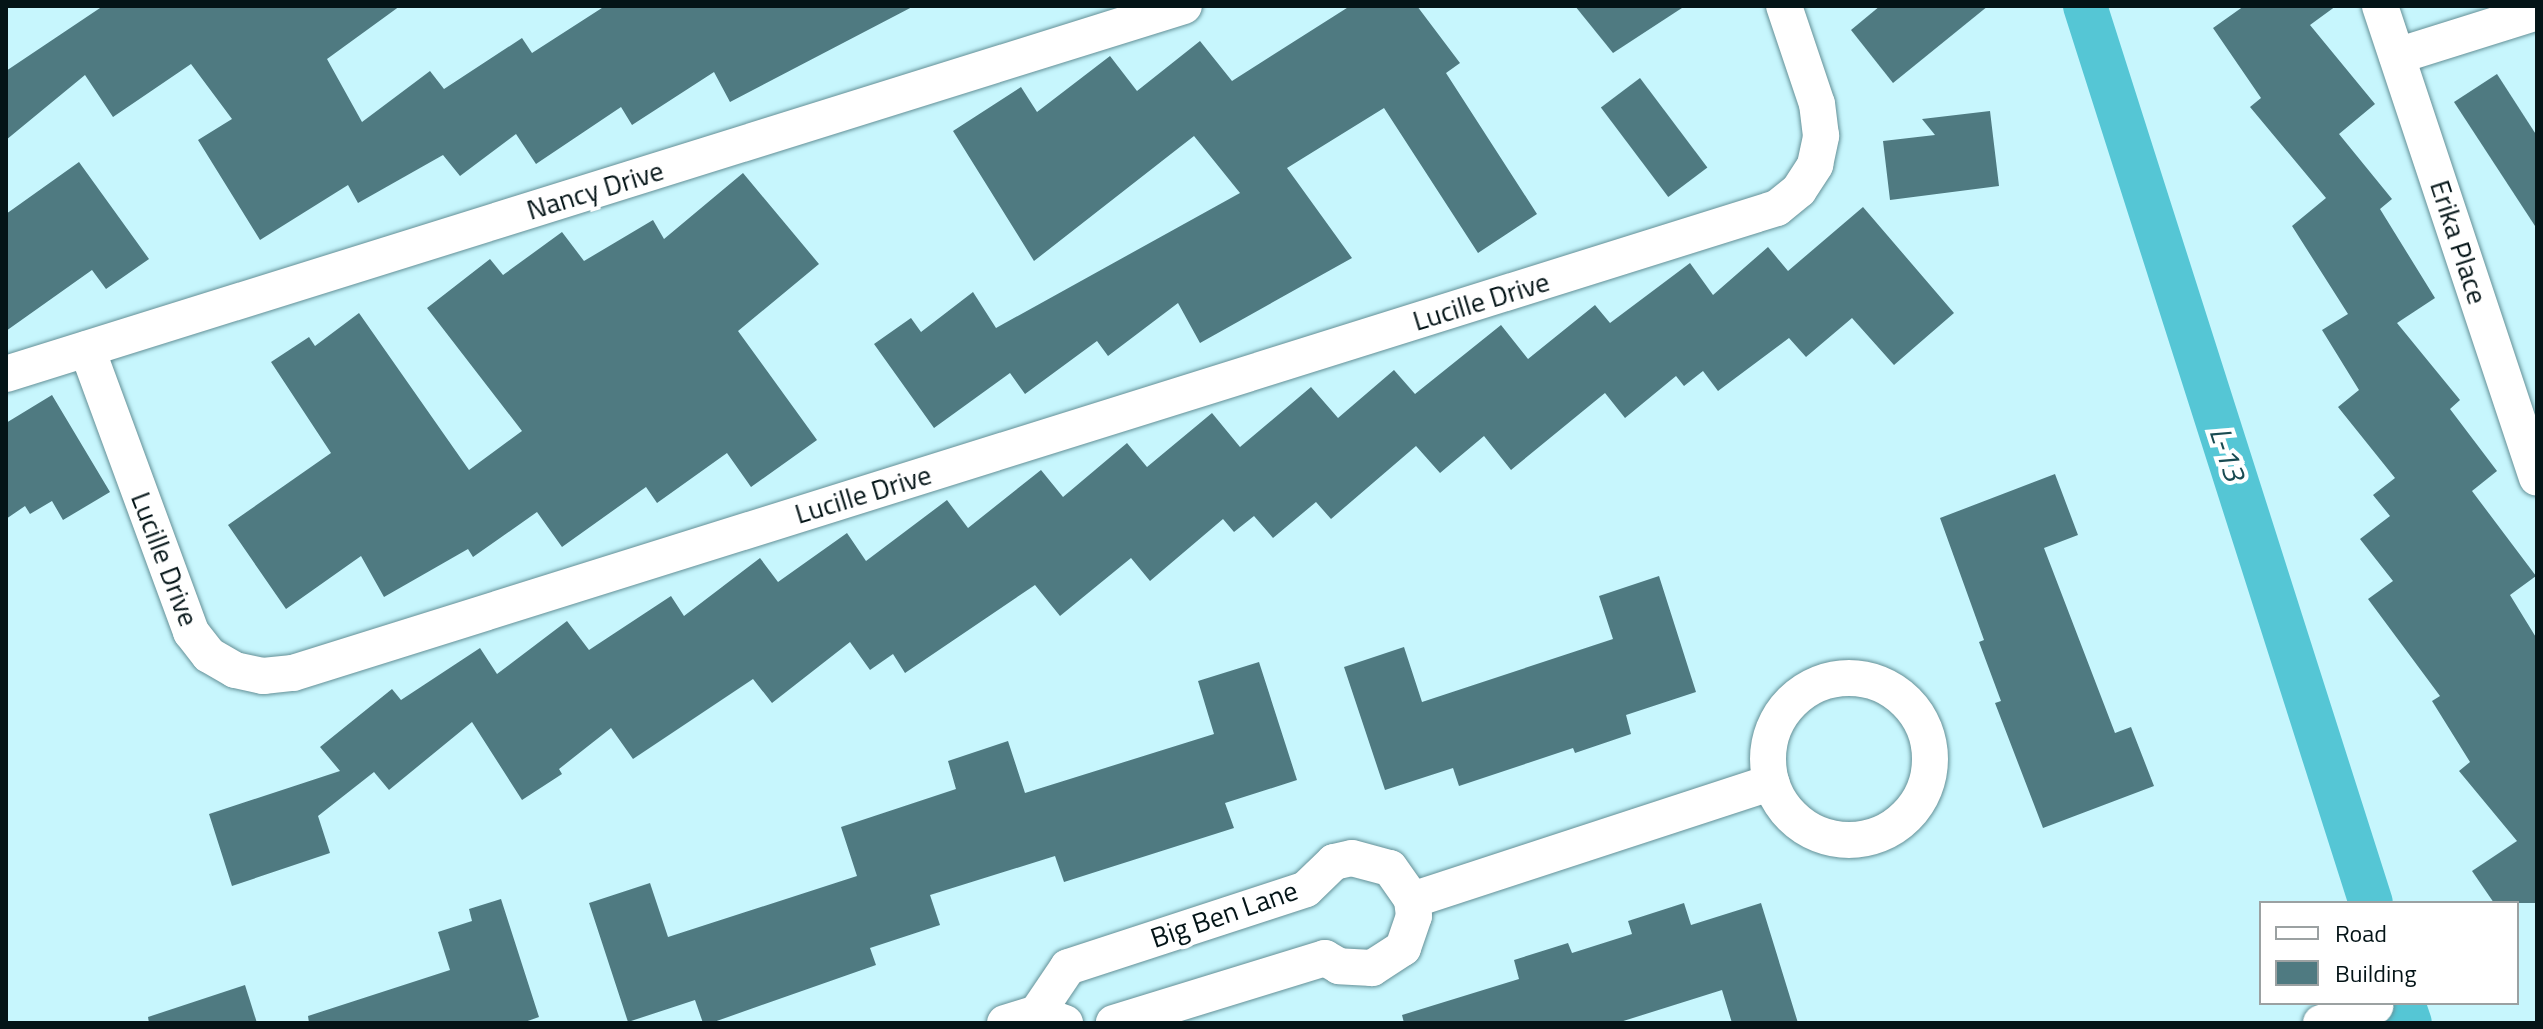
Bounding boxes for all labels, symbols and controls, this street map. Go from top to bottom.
street label: Nancy Drive [523,153,667,227]
street label: Erika Place [2423,176,2495,308]
street label: Lucille Drive [1409,264,1553,338]
water label: L-13 [2202,422,2254,486]
street label: Lucille Drive [791,457,935,531]
street label: Lucille Drive [124,487,206,631]
street label: Big Ben Lane [1146,873,1302,955]
legend [2259,901,2519,1005]
text: Road [2335,915,2387,951]
text: Building [2335,955,2417,991]

